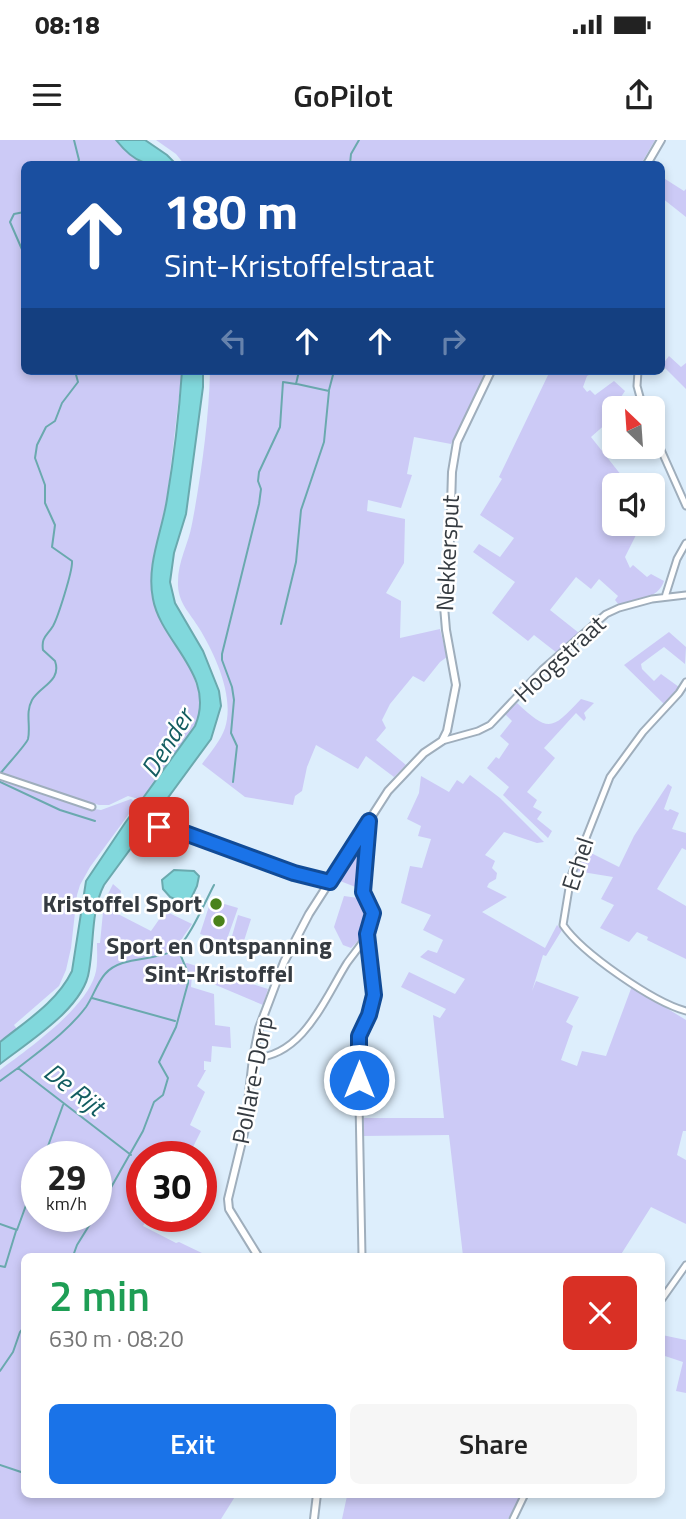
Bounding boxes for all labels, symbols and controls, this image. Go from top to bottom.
text: 08:18 [35,5,100,44]
text: GoPilot [293,71,393,119]
icon: menu [28,76,66,114]
icon: share [620,76,658,114]
text: 180 m [164,173,298,248]
icon: ahead [49,189,140,280]
text: Sint-Kristoffelstraat [164,241,434,289]
icon: left [215,322,253,360]
icon: ahead [288,322,326,360]
icon: ahead [361,322,399,360]
icon: right [434,322,472,360]
north arrow [602,396,665,458]
map controls [602,396,665,536]
button: sound [602,473,665,536]
street label: Nekkersput [426,493,468,612]
street label: Hoogstraat [505,606,614,710]
water label: Dender [130,699,204,784]
pin [129,797,189,857]
icon: arrive [140,808,178,846]
street label: Echel [552,832,603,895]
place label: Kristoffel Sport [42,885,202,921]
marker: Kristoffel Sport [208,896,224,912]
marker: Sport en Ontspanning Sint-Kristoffel [211,913,227,929]
place label: Sport en Ontspanning Sint-Kristoffel [106,927,332,991]
street label: Pollare-Dorp [222,1013,282,1147]
position arrow [322,1043,396,1117]
water label: De Rijt [36,1053,115,1126]
speed limit sign: 30 [126,1141,217,1232]
text: 29 [47,1150,86,1204]
text: km/h [46,1190,87,1217]
text: 2 min [49,1263,150,1327]
button: close [563,1276,637,1350]
text: 630 m · 08:20 [49,1321,184,1356]
button: Exit [49,1404,336,1484]
button: Share [350,1404,637,1484]

